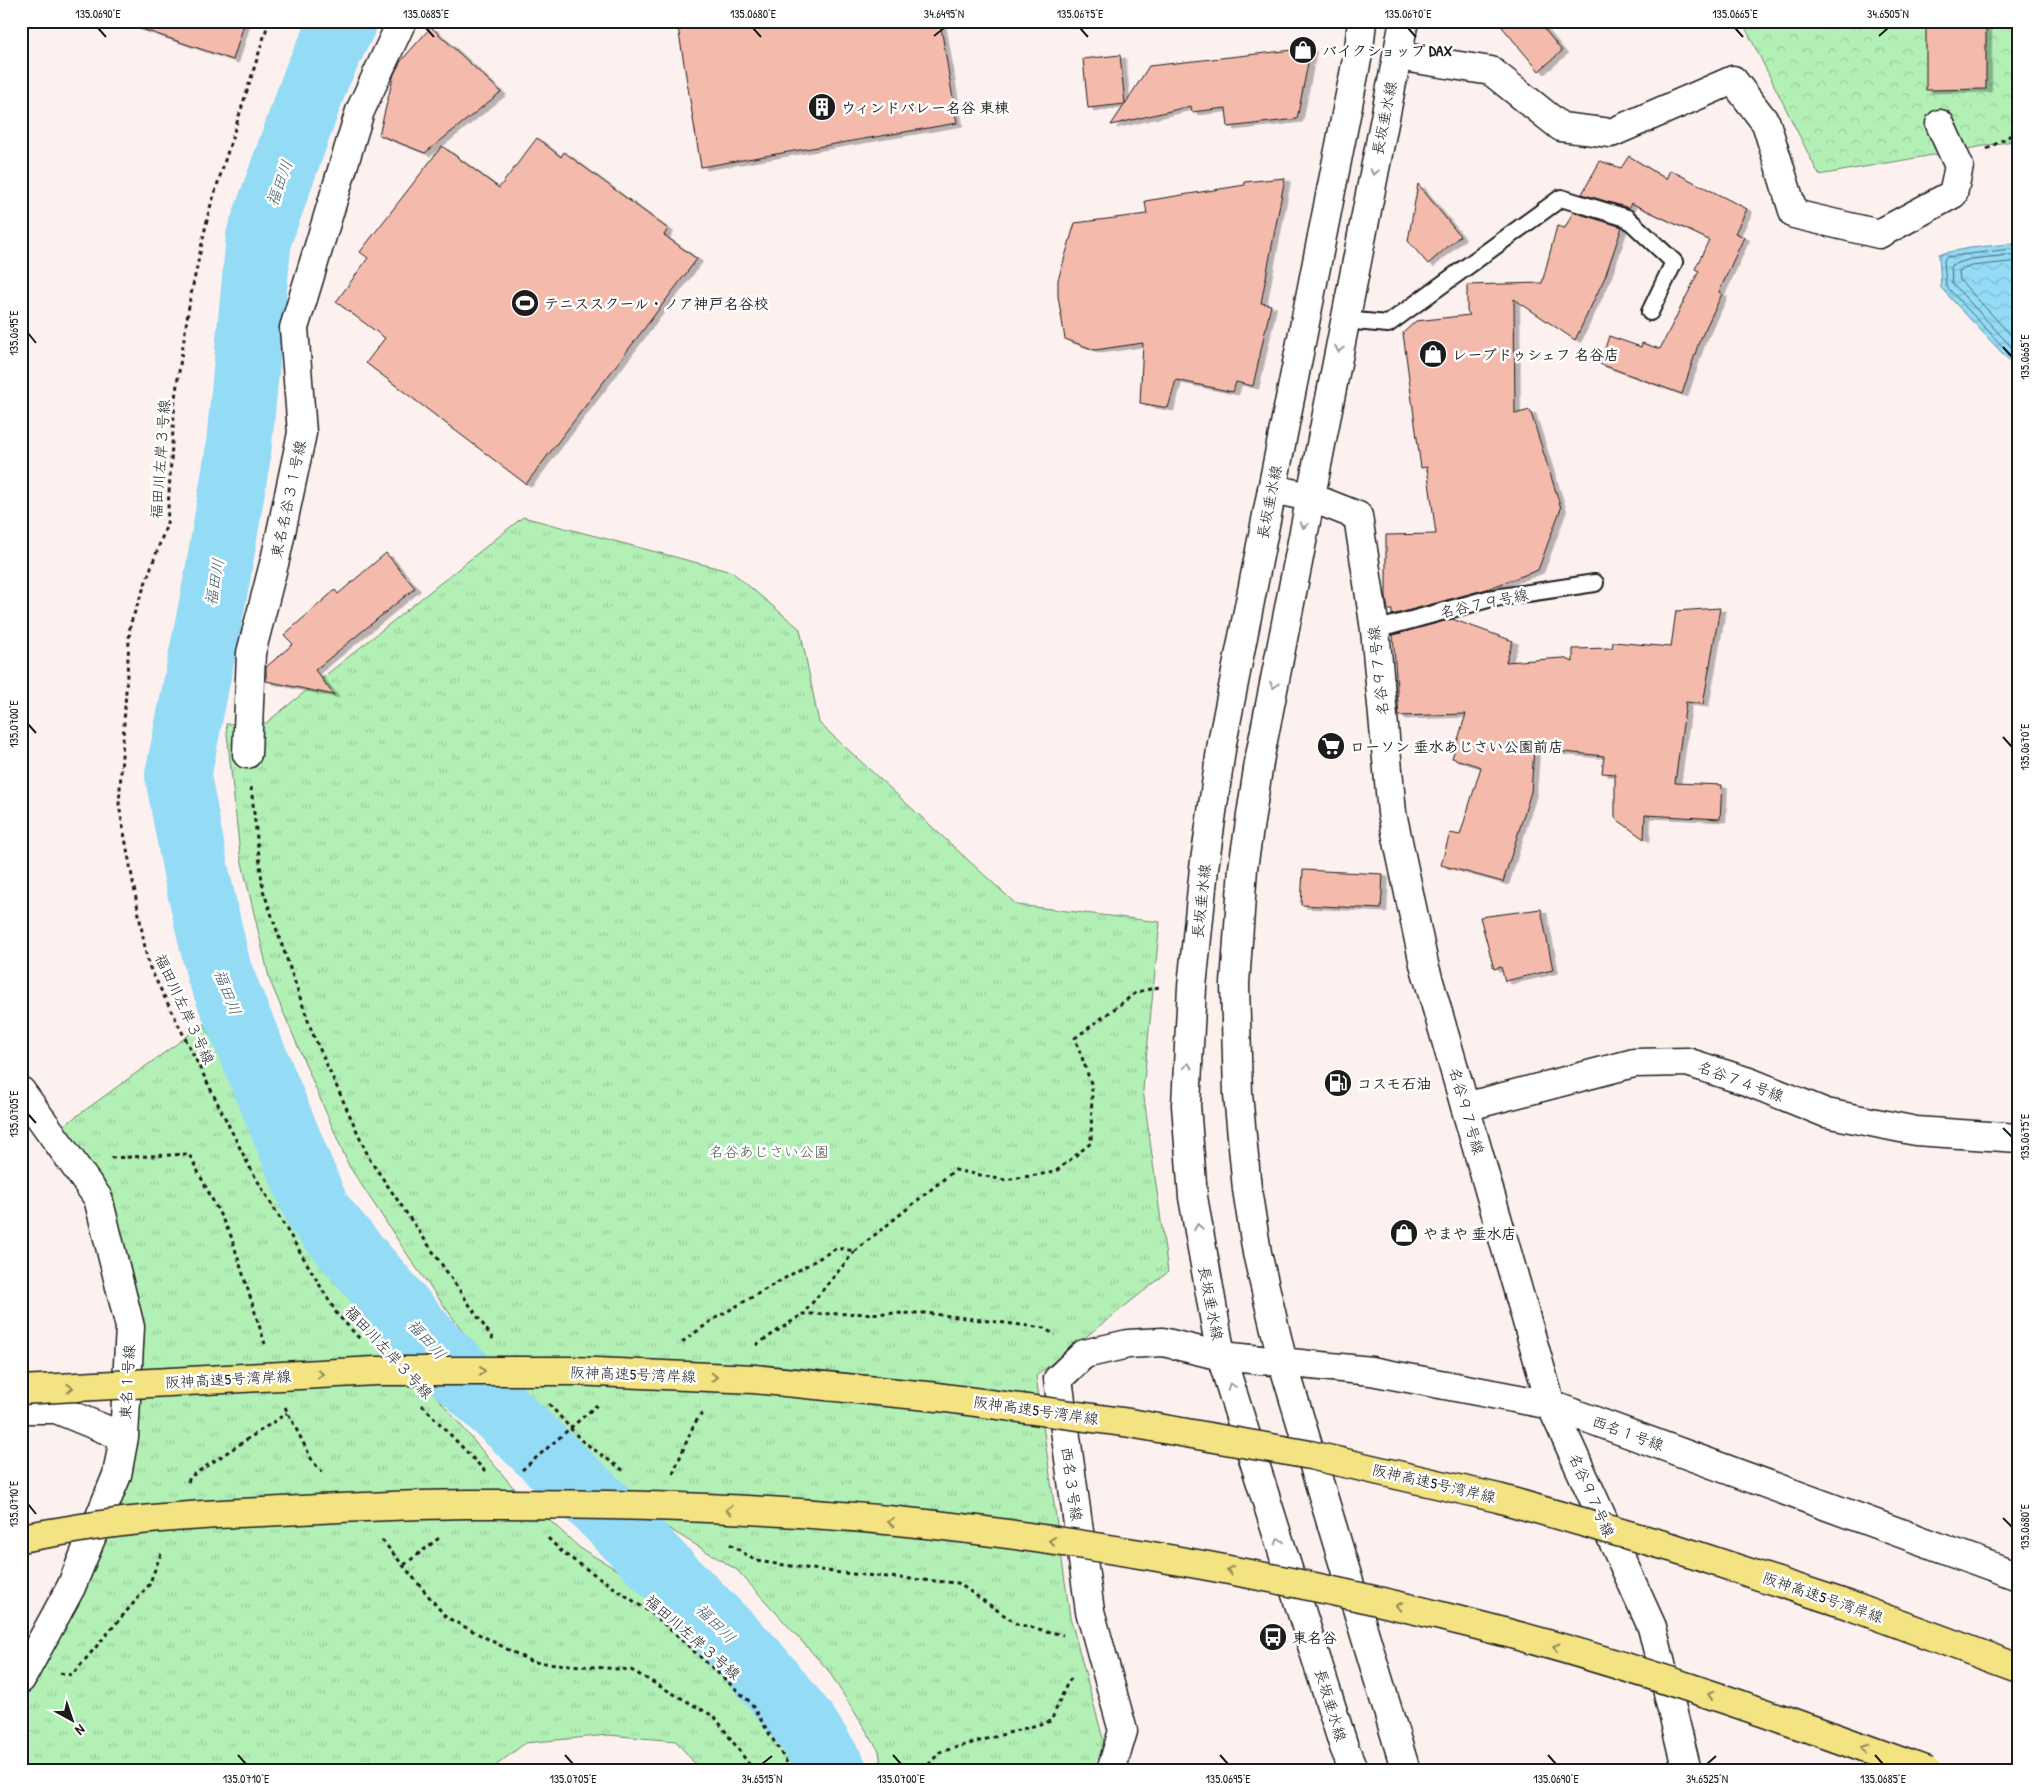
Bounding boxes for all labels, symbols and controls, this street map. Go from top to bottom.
text: 135.0690°E [75,5,121,22]
text: 135.0685°E [403,5,450,22]
text: 135.0680°E [730,5,777,22]
text: 34.6495°N [924,5,964,22]
text: 135.0675°E [1057,5,1104,22]
text: 135.0670°E [1385,5,1432,22]
text: 135.0665°E [1712,5,1758,22]
text: 34.6505°N [1867,5,1909,22]
shop icon: バイクショップ DAX [1288,35,1318,65]
place label: バイクショップ DAX [1322,40,1452,61]
street label: 長坂垂水線 [1367,79,1401,157]
building icon: ウィンドバレー名谷 東棟 [807,92,837,122]
place label: ウィンドバレー名谷 東棟 [841,97,1009,118]
water label: 福田川 [260,157,298,209]
one-way arrow [1369,168,1379,176]
sports icon: テニススクール・ノア神戸名谷校 [510,288,540,318]
place label: テニススクール・ノア神戸名谷校 [544,293,769,314]
text: 135.0695°E [5,310,22,356]
text: 135.0665°E [2016,334,2033,380]
shop icon: レーブドゥシェフ 名谷店 [1418,339,1448,369]
one-way arrow [1334,344,1344,353]
place label: レーブドゥシェフ 名谷店 [1452,344,1619,365]
street label: 福田川左岸３号線 [145,398,175,520]
street label: 東名名谷３１号線 [265,438,311,560]
street label: 長坂垂水線 [1252,463,1286,541]
one-way arrow [1300,521,1310,530]
water label: 福田川 [199,556,229,608]
street label: 名谷７９号線 [1438,583,1530,623]
street label: 名谷９７号線 [1363,625,1393,717]
one-way arrow [1269,680,1279,689]
text: 135.0700°E [5,700,22,748]
text: 135.0670°E [2016,723,2033,770]
supermarket icon: ローソン 垂水あじさい公園前店 [1316,731,1346,761]
place label: ローソン 垂水あじさい公園前店 [1350,736,1563,757]
street label: 長坂垂水線 [1187,863,1215,939]
street label: 福田川左岸３号線 [150,950,220,1068]
water label: 福田川 [209,966,247,1018]
street label: 名谷７４号線 [1695,1056,1787,1106]
one-way arrow [1182,1061,1193,1069]
street label: 名谷９７号線 [1445,1065,1489,1157]
fuel station icon: コスモ石油 [1323,1068,1353,1098]
place label: コスモ石油 [1357,1073,1431,1094]
text: 135.0705°E [5,1090,22,1138]
text: 135.0675°E [2016,1113,2033,1160]
park label: 名谷あじさい公園 [709,1141,829,1162]
shop icon: やまや 垂水店 [1389,1218,1419,1248]
one-way arrow [1193,1223,1204,1231]
place label: やまや 垂水店 [1423,1223,1516,1244]
street label: 長坂垂水線 [1194,1264,1228,1342]
street label: 福田川左岸３号線 [340,1301,438,1403]
water label: 福田川 [403,1314,451,1364]
street label: 東名１号線 [115,1344,139,1420]
street label: 阪神高速5号湾岸線 [569,1361,697,1387]
street label: 阪神高速5号湾岸線 [164,1365,292,1393]
one-way arrow [478,1366,486,1376]
one-way arrow [316,1368,324,1379]
one-way arrow [711,1372,719,1383]
one-way arrow [66,1382,74,1393]
one-way arrow [1226,1383,1236,1391]
street label: 阪神高速5号湾岸線 [972,1391,1100,1429]
street label: 西名１号線 [1589,1410,1667,1456]
street label: 西名３号線 [1056,1445,1088,1523]
street label: 名谷９７号線 [1564,1450,1620,1540]
street label: 阪神高速5号湾岸線 [1370,1459,1498,1507]
text: 135.0710°E [5,1480,22,1527]
text: 135.0680°E [2016,1503,2033,1550]
one-way arrow [724,1504,732,1515]
one-way arrow [886,1516,894,1527]
one-way arrow [1048,1536,1056,1547]
one-way arrow [1275,1538,1285,1546]
one-way arrow [1225,1565,1234,1575]
street label: 阪神高速5号湾岸線 [1760,1567,1886,1627]
street label: 福田川左岸３号線 [641,1590,745,1684]
water label: 福田川 [691,1598,741,1648]
one-way arrow [1394,1601,1403,1612]
bus stop icon: 東名谷 [1258,1622,1288,1652]
place label: 東名谷 [1292,1627,1337,1648]
one-way arrow [1553,1642,1561,1652]
street label: 長坂垂水線 [1310,1666,1352,1744]
one-way arrow [1708,1690,1716,1700]
north arrow [48,1694,98,1744]
text: N [71,1721,90,1740]
one-way arrow [1861,1744,1870,1754]
text: 135.0710°E [223,1770,270,1787]
text: 135.0705°E [549,1770,597,1787]
text: 34.6515°N [742,1770,782,1787]
text: 135.0700°E [877,1770,925,1787]
text: 135.0695°E [1205,1770,1251,1787]
text: 135.0690°E [1533,1770,1579,1787]
text: 34.6525°N [1686,1770,1728,1787]
text: 135.0685°E [1860,1770,1907,1787]

